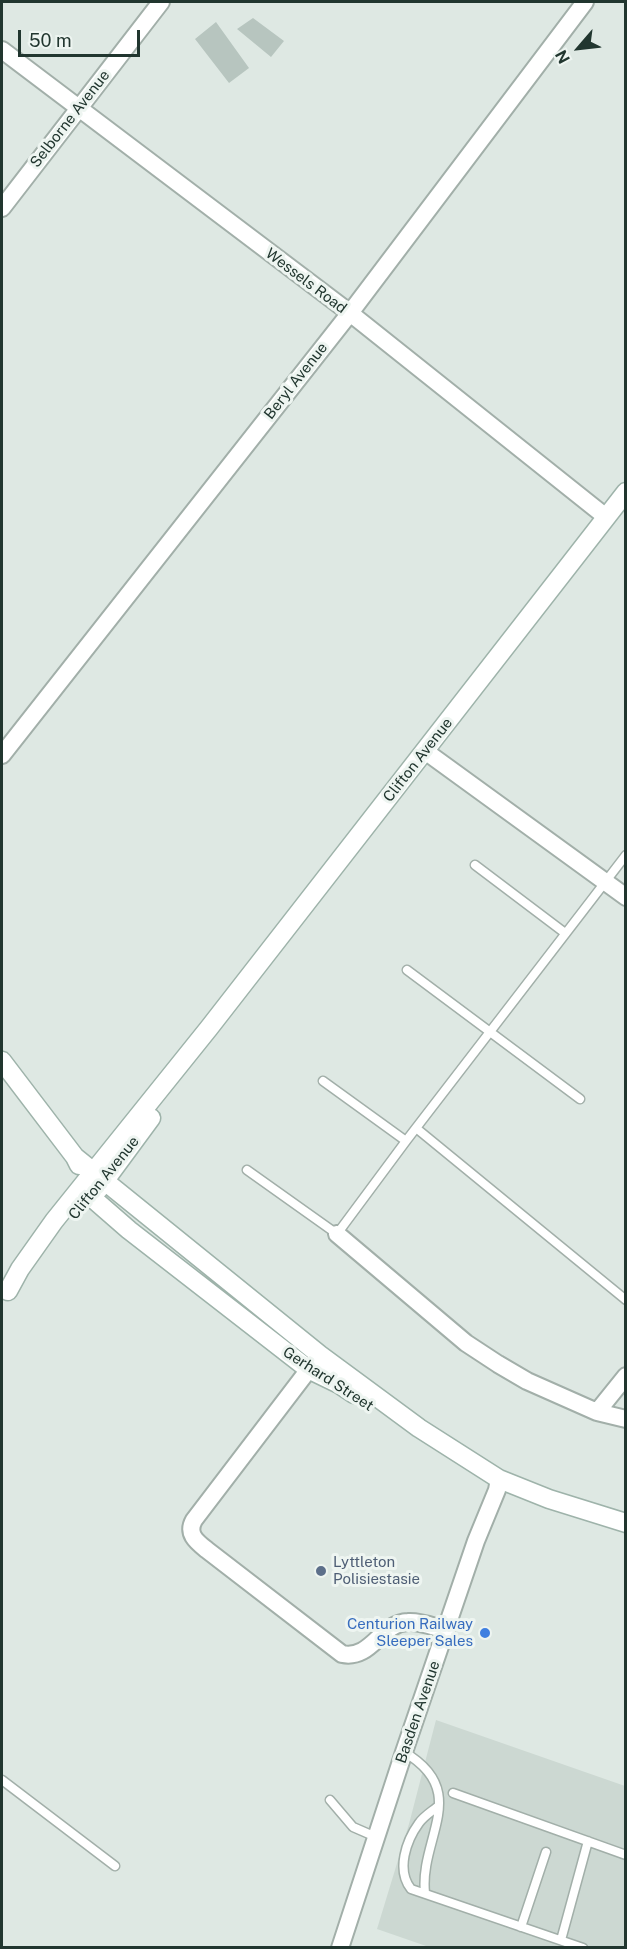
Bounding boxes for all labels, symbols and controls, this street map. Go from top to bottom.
scale bar [21,18,142,56]
north arrow [549,18,609,78]
text: 50 m [29,30,72,51]
text: N [551,47,574,67]
street label: Selborne Avenue [26,67,114,171]
street label: Wessels Road [262,245,350,317]
street label: Beryl Avenue [260,339,332,423]
street label: Clifton Avenue [380,714,456,806]
street label: Clifton Avenue [65,1133,143,1223]
street label: Gerhard Street [279,1343,377,1415]
place label: Lyttleton Polisiestasie [333,1553,420,1588]
marker: Lyttleton Polisiestasie [314,1564,328,1578]
place label: Centurion Railway Sleeper Sales [347,1615,473,1650]
marker: Centurion Railway Sleeper Sales [478,1626,492,1640]
street label: Basden Avenue [392,1658,444,1766]

